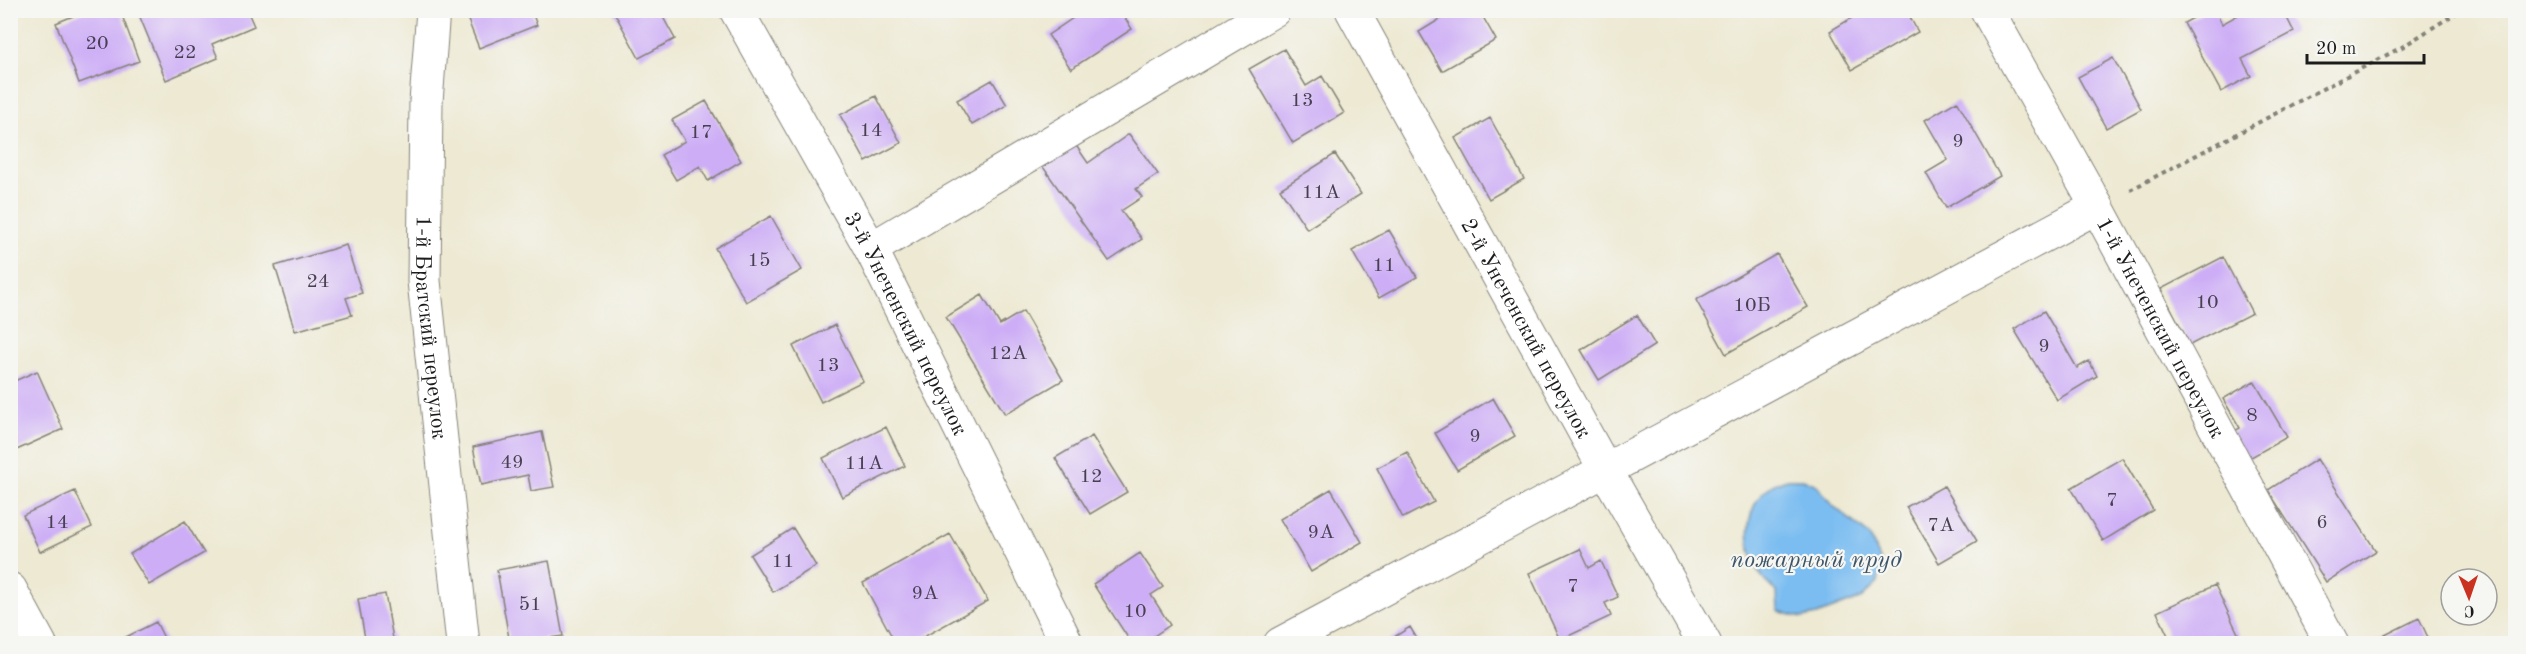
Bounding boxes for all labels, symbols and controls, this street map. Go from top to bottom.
scale bar [2307,27,2424,65]
house number: 20 [85,34,109,54]
text: 20 m [2316,40,2356,58]
house number: 22 [173,43,197,63]
house number: 13 [1290,91,1314,111]
house number: 14 [859,121,883,141]
house number: 17 [689,123,713,143]
house number: 9 [1952,132,1964,152]
house number: 11А [1302,183,1340,203]
street label: 3-й Унеченский переулок [839,209,971,439]
street label: 1-й Унеченский переулок [2092,214,2228,442]
street label: 1-й Братский переулок [411,215,450,441]
street label: 2-й Унеченский переулок [1456,215,1595,442]
house number: 15 [747,251,771,271]
house number: 11 [1372,256,1396,276]
house number: 24 [306,272,330,292]
house number: 10 [2195,293,2219,313]
house number: 10Б [1733,296,1771,316]
house number: 9 [2038,337,2050,357]
house number: 12А [989,344,1027,364]
house number: 13 [816,356,840,376]
house number: 8 [2246,406,2258,426]
house number: 9 [1469,427,1481,447]
house number: 49 [500,453,524,473]
house number: 11А [845,454,883,474]
house number: 12 [1079,467,1103,487]
house number: 7 [2106,491,2118,511]
house number: 14 [45,513,69,533]
house number: 6 [2316,513,2328,533]
house number: 7А [1928,516,1954,536]
house number: 9А [1308,523,1334,543]
water label: пожарный пруд [1730,549,1902,573]
house number: 11 [771,552,795,572]
north arrow [2439,567,2499,627]
house number: 7 [1567,577,1579,597]
house number: 9А [912,584,938,604]
house number: 51 [518,595,542,615]
house number: 10 [1123,602,1147,622]
text: С [2464,602,2475,618]

